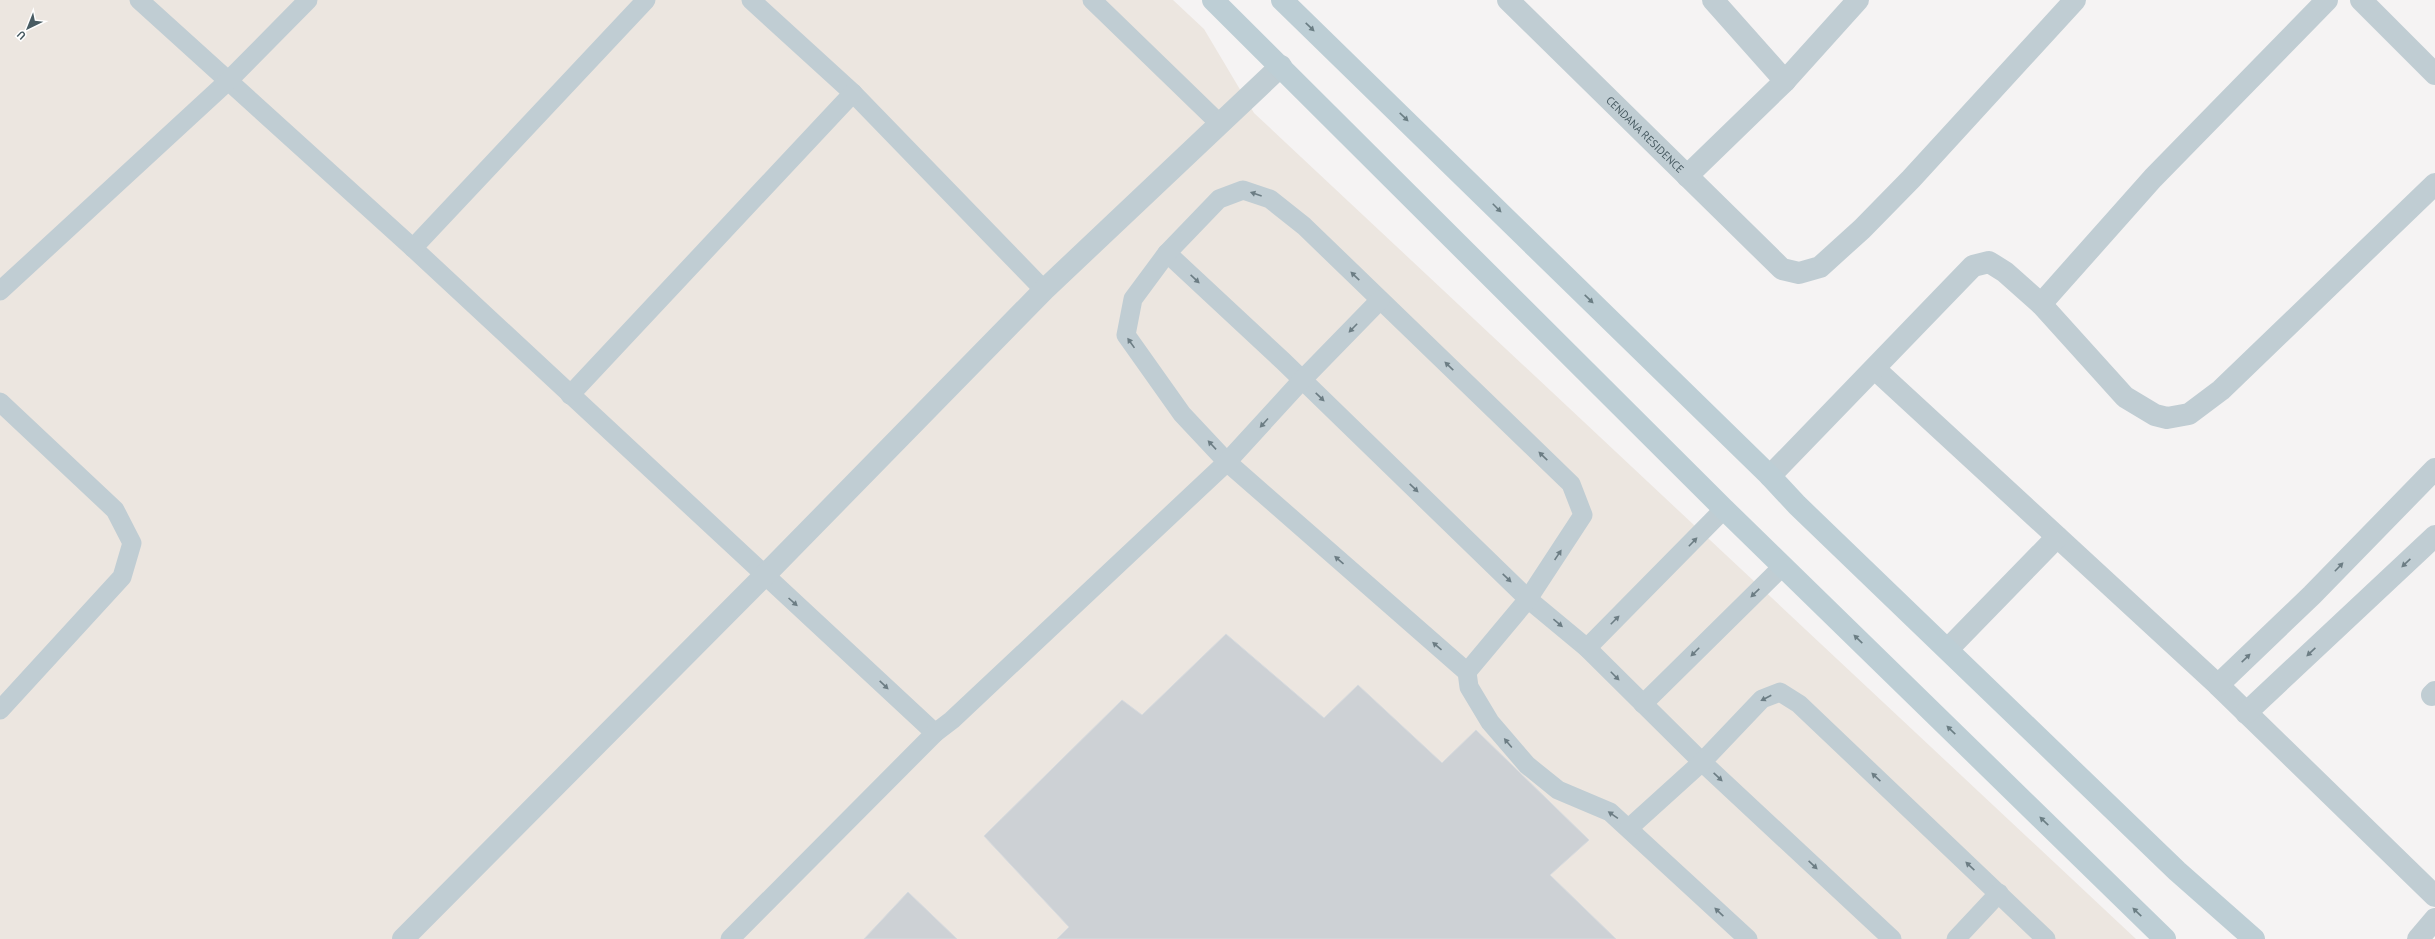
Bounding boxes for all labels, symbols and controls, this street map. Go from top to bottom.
north arrow [8,8,48,48]
one-way arrow [1305,22,1315,32]
text: U [14,28,28,43]
street label: CENDANA RESIDENCE [1603,93,1687,176]
one-way arrow [1399,112,1409,122]
one-way arrow [1250,191,1262,197]
one-way arrow [1492,203,1502,213]
one-way arrow [1350,271,1360,281]
one-way arrow [1190,274,1200,284]
one-way arrow [1584,294,1594,304]
one-way arrow [1348,323,1358,333]
one-way arrow [1127,338,1135,349]
one-way arrow [1444,361,1454,371]
one-way arrow [1315,392,1325,402]
one-way arrow [1259,417,1268,428]
one-way arrow [1207,440,1216,451]
one-way arrow [1537,452,1548,461]
one-way arrow [1409,483,1419,492]
one-way arrow [1688,537,1698,547]
one-way arrow [1554,549,1562,560]
one-way arrow [1334,556,1345,565]
one-way arrow [2402,558,2411,567]
one-way arrow [2334,562,2344,572]
one-way arrow [1502,573,1512,583]
one-way arrow [1750,589,1760,598]
one-way arrow [788,598,799,607]
one-way arrow [1610,615,1620,625]
one-way arrow [1552,619,1563,628]
one-way arrow [1853,634,1863,644]
one-way arrow [1432,641,1443,650]
one-way arrow [1690,647,1700,657]
one-way arrow [2306,647,2317,656]
one-way arrow [2241,653,2251,663]
one-way arrow [1610,671,1620,681]
one-way arrow [879,680,889,690]
one-way arrow [1760,695,1772,702]
one-way arrow [1946,725,1956,735]
one-way arrow [1503,737,1512,748]
one-way arrow [1712,772,1723,781]
one-way arrow [1871,772,1881,781]
one-way arrow [1608,811,1618,819]
one-way arrow [2039,816,2049,826]
one-way arrow [1807,861,1818,870]
one-way arrow [1965,861,1975,871]
one-way arrow [2132,907,2142,917]
one-way arrow [1714,908,1724,917]

